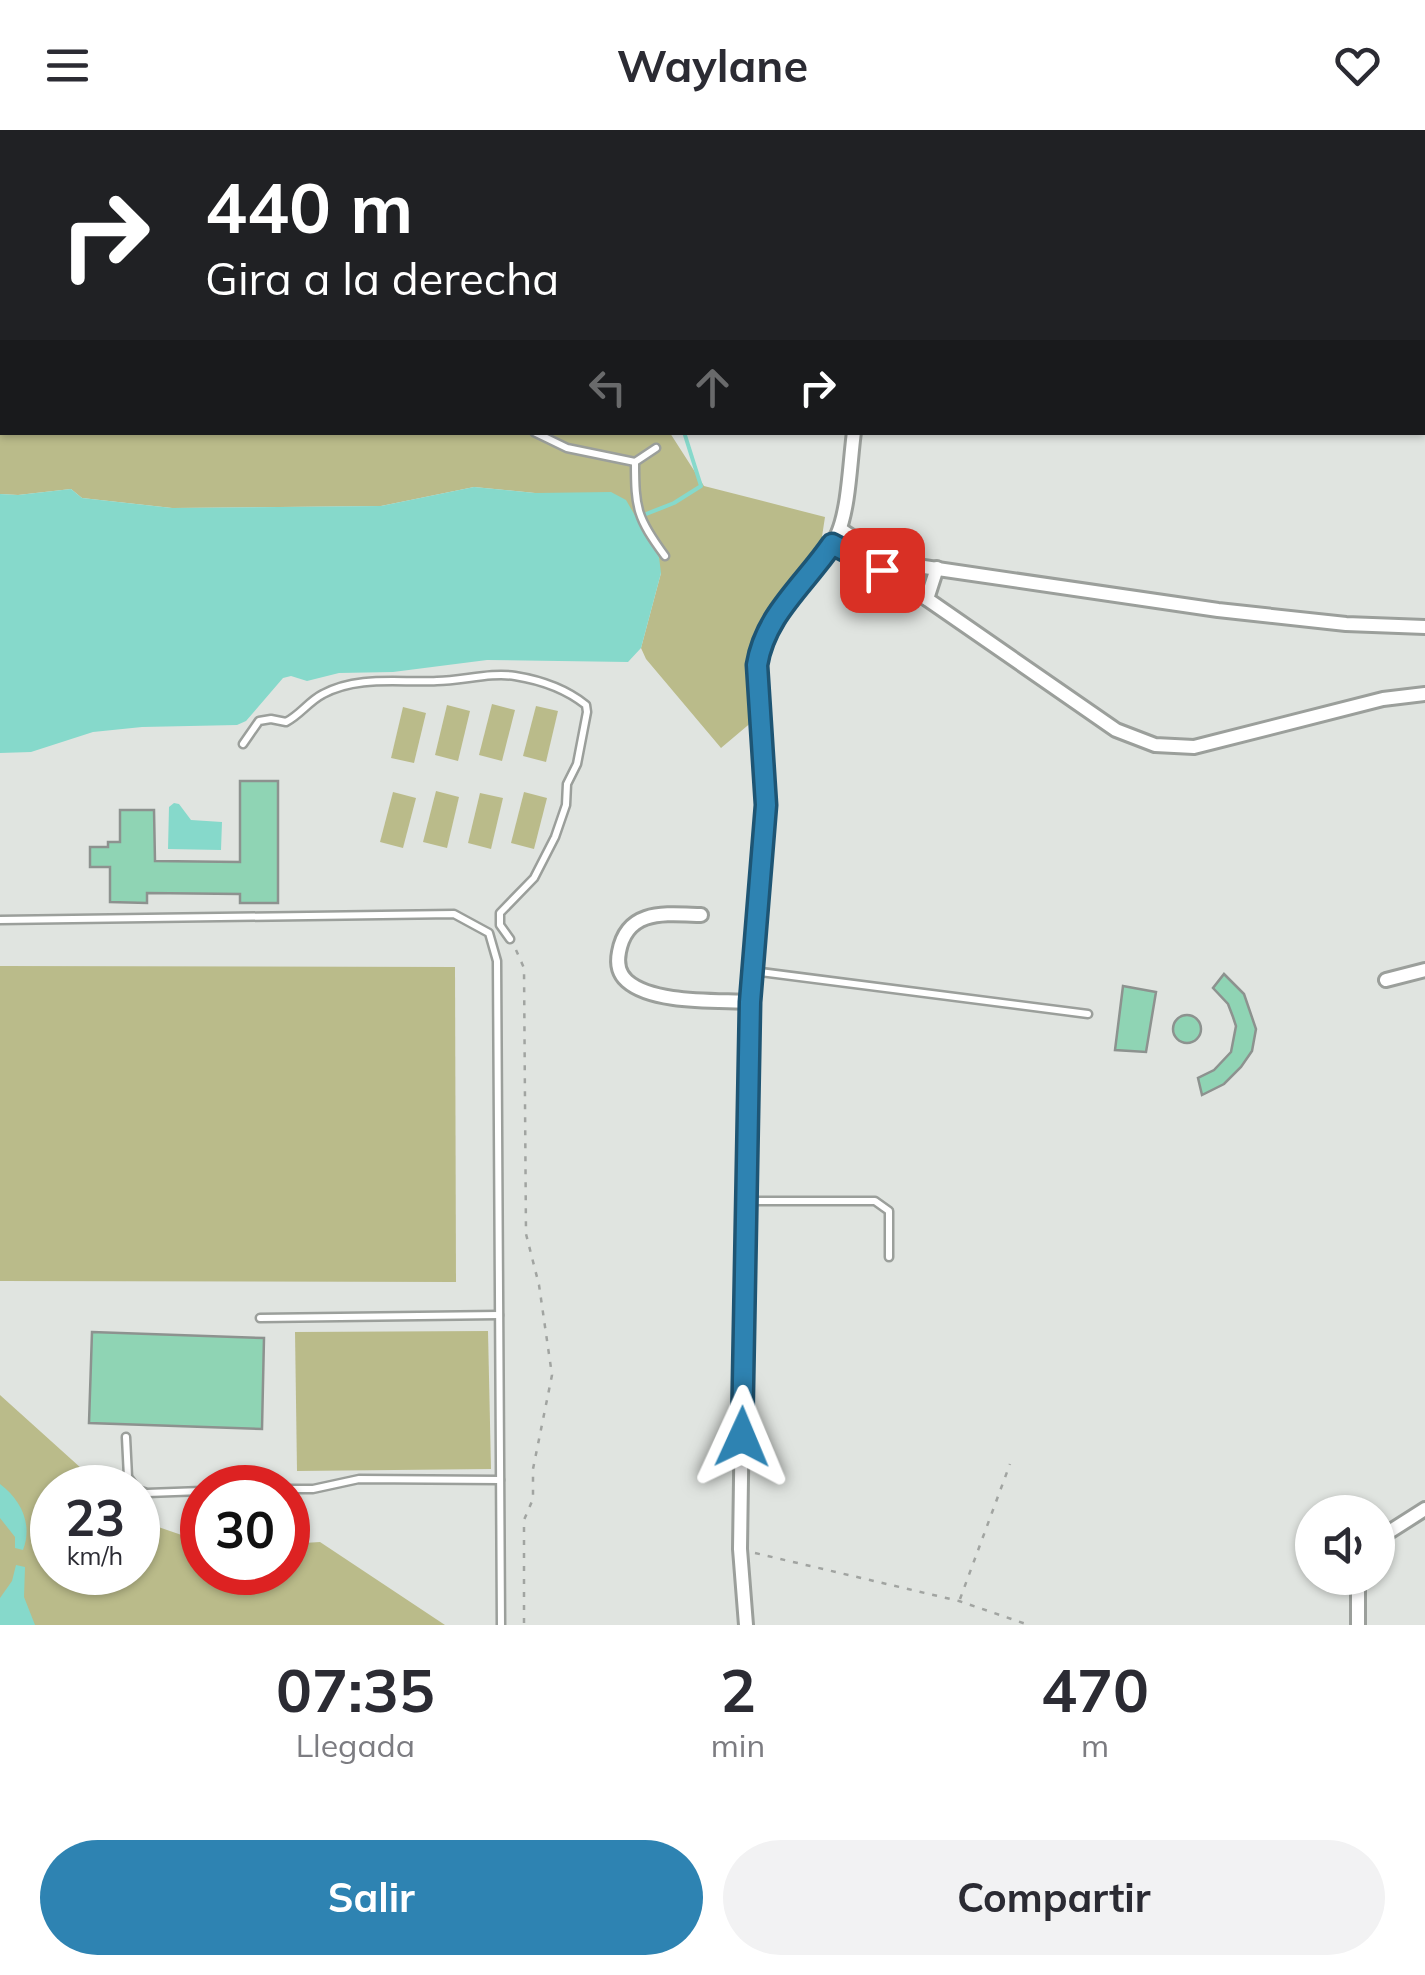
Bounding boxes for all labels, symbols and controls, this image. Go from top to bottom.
text: Waylane [617,37,808,93]
icon: menu [40,38,95,93]
icon: heart [1330,38,1385,93]
text: 440 m [205,163,413,251]
icon: right [40,170,170,300]
text: Gira a la derecha [205,250,559,306]
icon: left [580,360,635,415]
icon: ahead [685,360,740,415]
icon: right [790,360,845,415]
pin [840,528,925,613]
icon: arrive [855,543,910,598]
position arrow [690,1385,794,1489]
speed limit sign: 30 [180,1465,310,1595]
text: 23 [65,1486,125,1549]
map controls [1295,1495,1395,1595]
button: sound [1295,1495,1395,1595]
text: km/h [67,1540,123,1571]
text: 07:35 [276,1652,435,1727]
text: 2 [720,1652,756,1727]
text: 470 [1041,1652,1149,1727]
text: Llegada [296,1725,415,1765]
text: min [711,1725,765,1765]
text: m [1081,1725,1109,1765]
button: Salir [40,1840,703,1955]
button: Compartir [723,1840,1385,1955]

